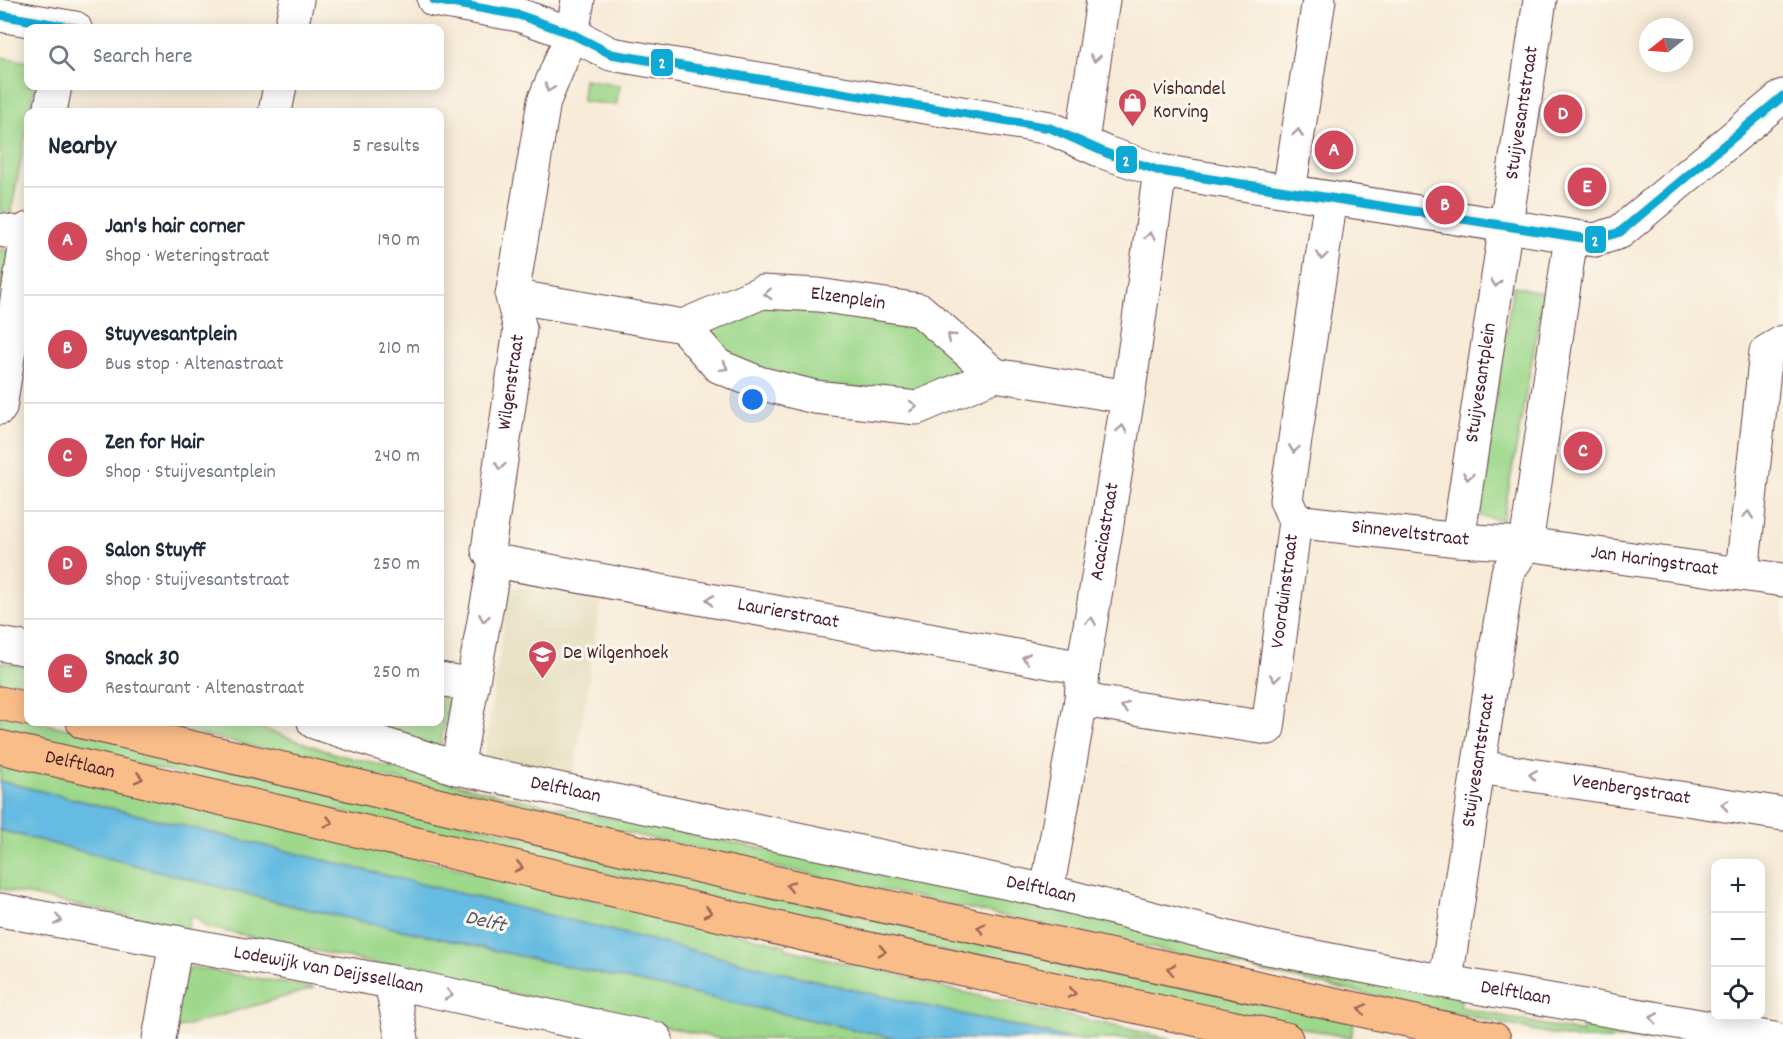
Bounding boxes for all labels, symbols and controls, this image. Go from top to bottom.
north arrow [1639,18,1693,72]
search box [24,24,444,90]
icon: search [45,41,78,74]
text: Search here [93,42,192,73]
street label: Stuijvesantstraat [1499,44,1547,182]
line badge: 2 [650,48,674,77]
text: 2 [659,53,666,76]
one-way arrow [1089,53,1101,62]
place label: Vishandel Korving [1153,76,1226,127]
one-way arrow [544,82,556,93]
shop icon: Vishandel Korving [1116,86,1148,128]
pin: D [1544,92,1582,136]
pin: A [1314,128,1354,172]
text: Nearby [48,129,116,166]
one-way arrow [1291,129,1303,138]
text: 5 results [352,133,420,161]
line badge: 2 [1115,145,1138,174]
text: 2 [1123,151,1130,174]
pin: E [1568,164,1606,210]
pin: B [1426,182,1464,228]
text: Jan's hair corner [105,212,245,243]
line badge: 2 [1584,225,1607,254]
text: A [62,227,73,255]
text: 190 m [377,227,420,255]
one-way arrow [1144,231,1156,240]
text: 2 [1592,231,1599,254]
text: Shop · Weteringstraat [105,243,270,271]
one-way arrow [1317,252,1329,261]
one-way arrow [1490,279,1502,288]
street label: Elzenplein [810,281,887,319]
one-way arrow [763,287,772,300]
text: Stuyvesantplein [105,320,237,351]
street label: Stuijvesantplein [1459,321,1505,445]
street label: Wilgenstraat [492,333,533,432]
one-way arrow [947,333,958,344]
text: B [63,335,72,363]
text: 210 m [378,335,420,363]
text: Bus stop · Altenastraat [105,351,284,379]
one-way arrow [718,360,728,371]
your location [738,385,767,414]
one-way arrow [908,400,917,413]
one-way arrow [1116,424,1128,433]
text: Zen for Hair [105,428,204,459]
pin: C [1564,428,1602,474]
text: C [63,443,72,471]
text: 240 m [374,443,420,471]
one-way arrow [1288,445,1300,454]
text: Shop · Stuijvesantplein [105,459,276,487]
one-way arrow [495,461,507,470]
one-way arrow [1462,472,1474,481]
street label: Acaciastraat [1084,481,1128,583]
one-way arrow [1741,511,1754,520]
street label: Sinneveltstraat [1350,514,1470,555]
street label: Voorduinstraat [1265,532,1307,650]
text: Salon Stuyff [105,536,206,567]
street label: Jan Haringstraat [1589,539,1720,585]
text: D [62,551,73,579]
text: 250 m [373,551,420,579]
text: Shop · Stuijvesantstraat [105,567,289,595]
street label: Laurierstraat [735,591,841,637]
one-way arrow [705,594,715,607]
one-way arrow [478,613,491,623]
one-way arrow [1084,616,1097,626]
school or university icon: De Wilgenhoek [526,638,558,680]
place label: De Wilgenhoek [563,640,668,668]
text: Snack 30 [105,644,180,675]
one-way arrow [1021,652,1030,664]
text: E [63,659,72,687]
text: 250 m [373,659,420,687]
one-way arrow [1269,673,1281,682]
text: Restaurant · Altenastraat [105,675,304,703]
street label: Stuijvesantstraat [1455,692,1503,829]
one-way arrow [1120,701,1130,714]
street label: Delftlaan [42,744,118,787]
street label: Veenbergstraat [1570,768,1692,814]
one-way arrow [134,770,144,783]
street label: Delftlaan [528,770,603,812]
one-way arrow [1528,770,1537,782]
one-way arrow [1721,799,1731,812]
one-way arrow [324,815,334,828]
map controls [1711,859,1765,1021]
button: + [1711,859,1765,913]
one-way arrow [513,860,523,873]
street label: Delftlaan [1004,869,1079,912]
one-way arrow [786,880,796,893]
water label: Delft [462,904,510,943]
one-way arrow [703,904,713,917]
one-way arrow [52,913,62,926]
button: − [1711,913,1765,967]
one-way arrow [976,922,986,935]
street label: Lodewijk van Deijssellaan [231,939,426,1003]
one-way arrow [876,944,886,957]
one-way arrow [1167,963,1177,976]
button: locate [1711,967,1765,1021]
street label: Delftlaan [1478,974,1553,1014]
one-way arrow [1067,985,1077,998]
one-way arrow [443,987,453,1000]
one-way arrow [1358,1003,1368,1016]
one-way arrow [1649,1012,1659,1025]

